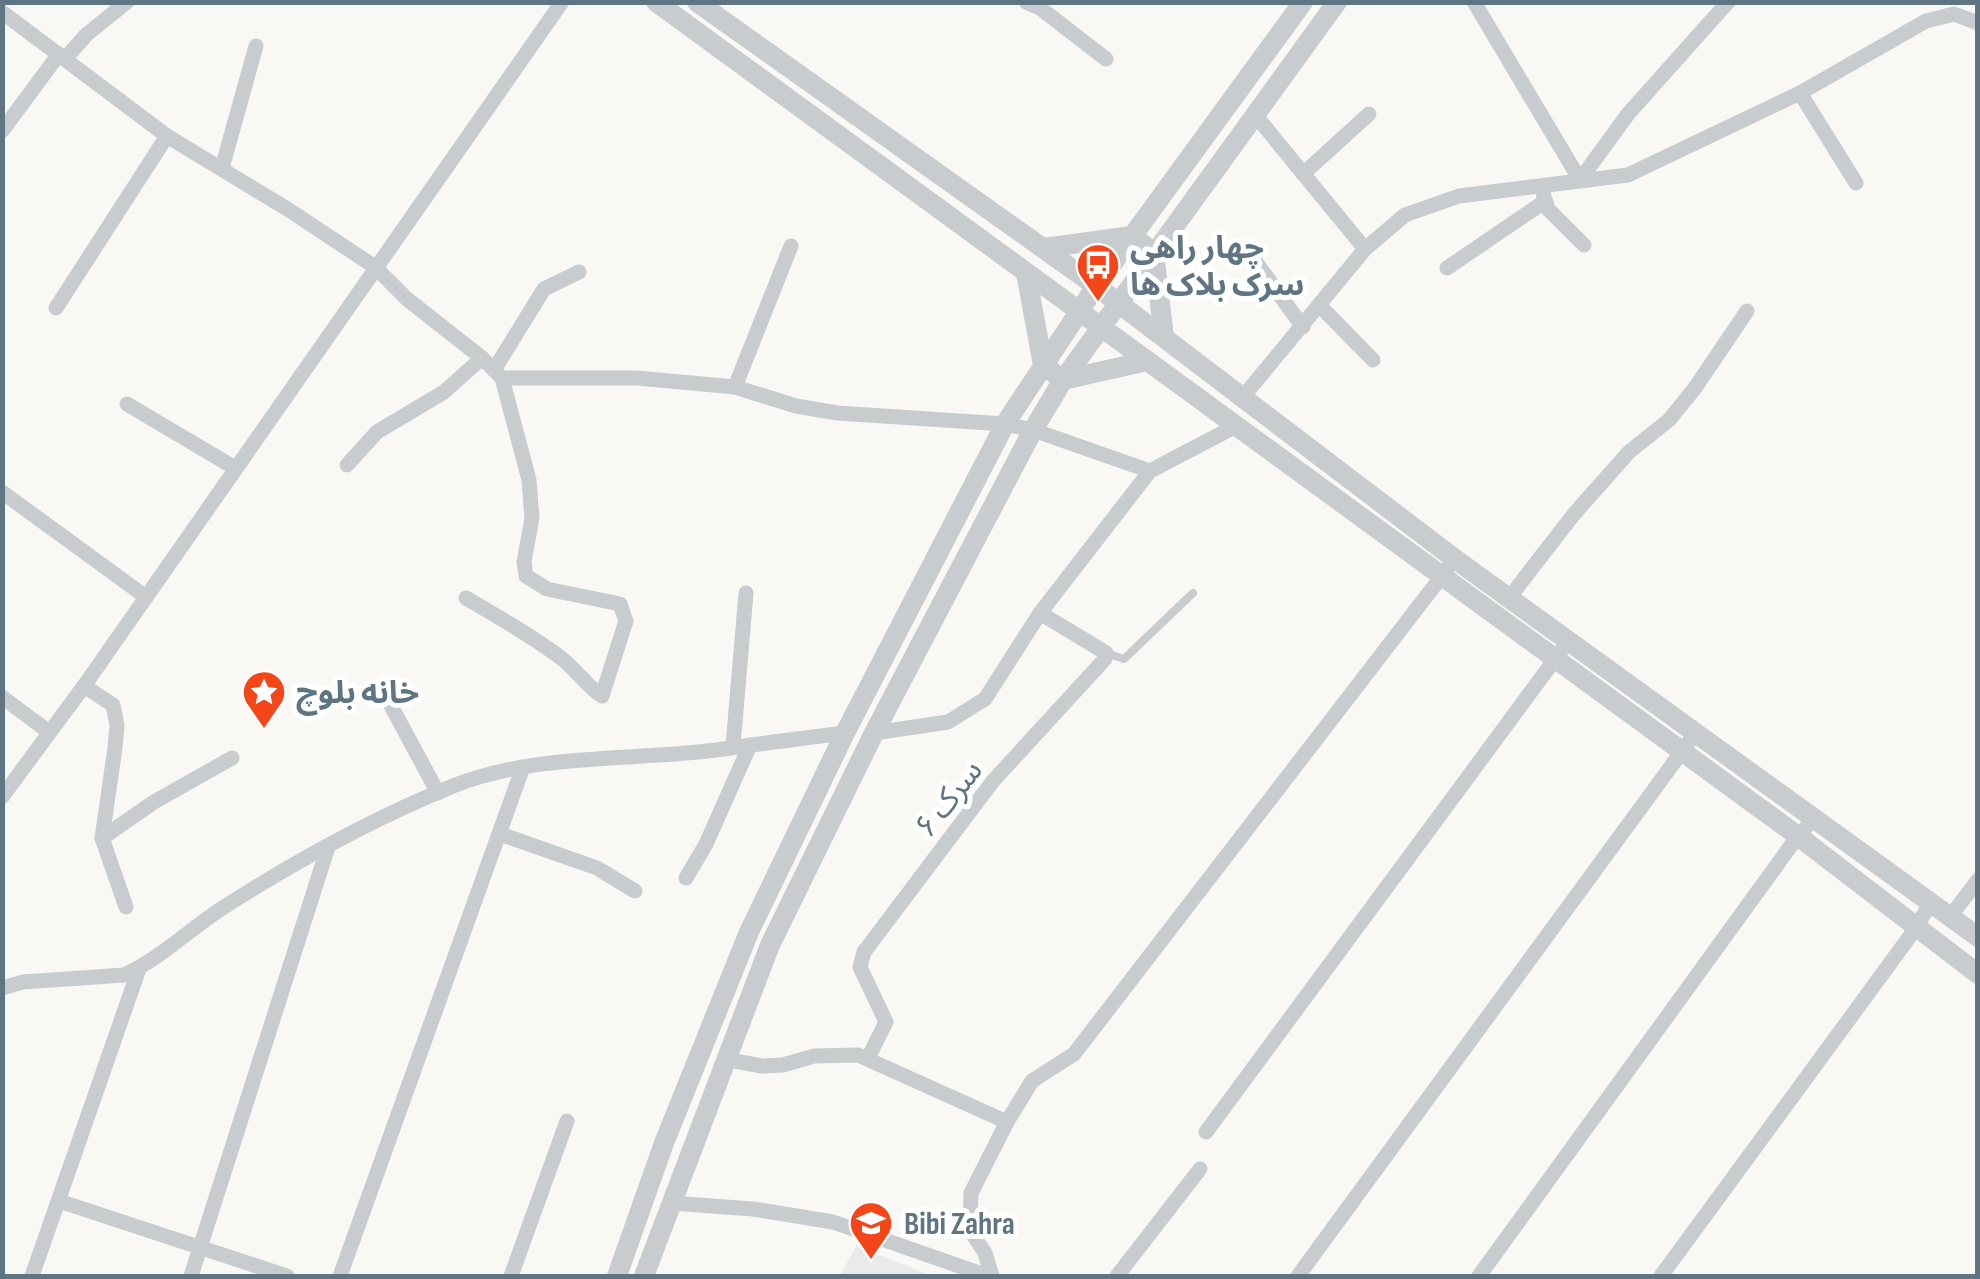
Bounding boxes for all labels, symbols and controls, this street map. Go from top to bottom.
place label: چهار راهی سرک بلاک ها [1130,229,1304,305]
bus stop icon: چهار راهی سرک بلاک ها [1075,242,1121,303]
place icon: خانه بلوچ [241,669,287,730]
place label: خانه بلوچ [296,674,419,716]
street label: سرک ۶ [907,752,992,846]
school or university icon: Bibi Zahra [848,1200,894,1261]
place label: Bibi Zahra [904,1205,1015,1244]

